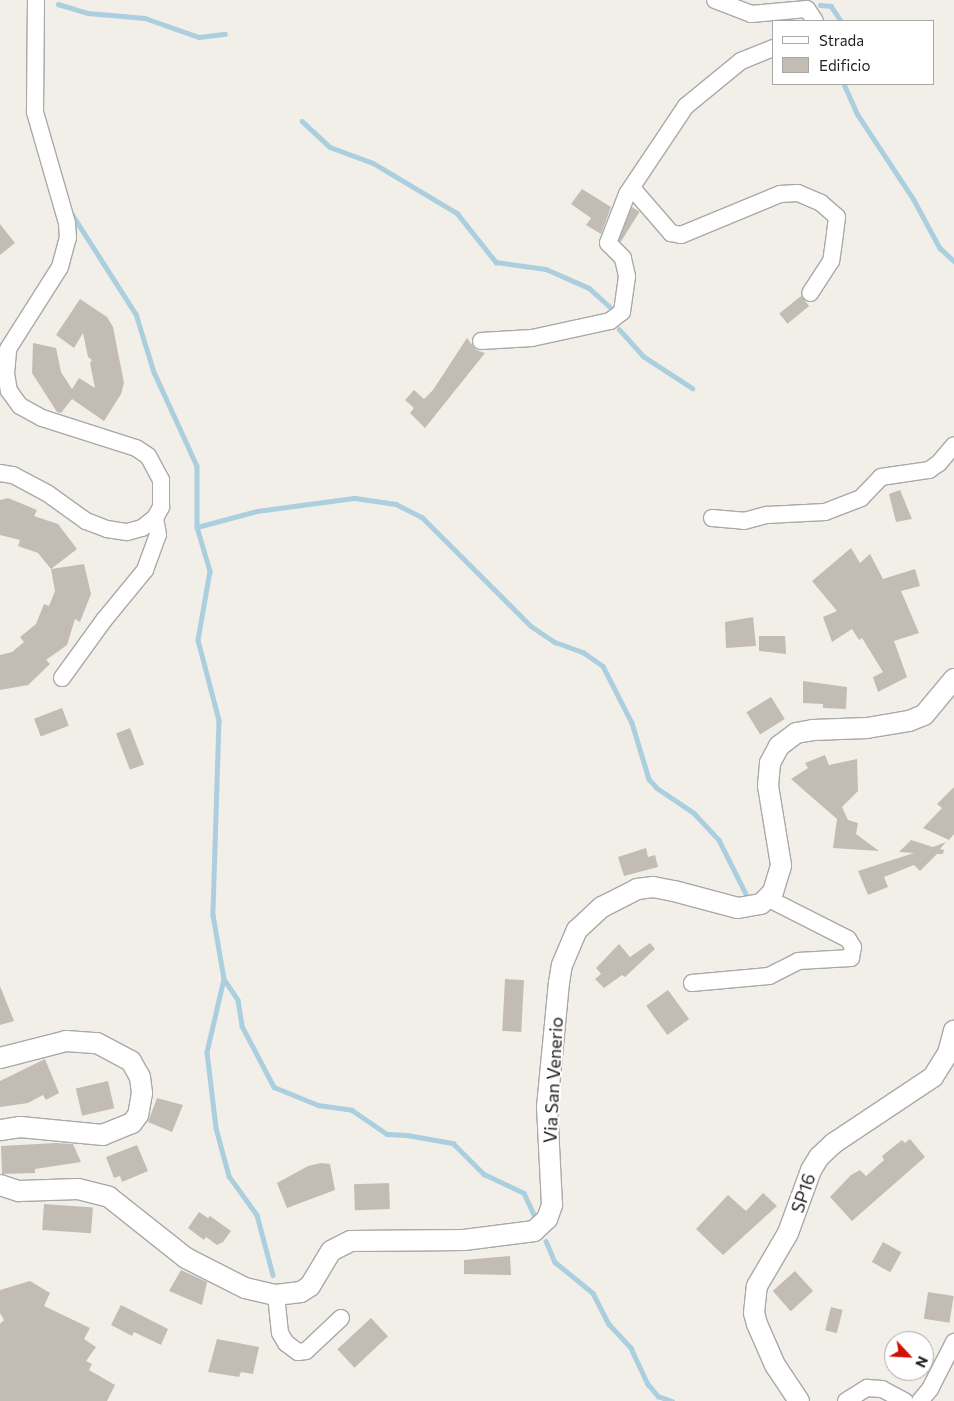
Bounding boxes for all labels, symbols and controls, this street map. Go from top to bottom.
legend [772,20,934,85]
text: Strada [819,31,864,49]
text: Edificio [819,56,870,74]
street label: Via San Venerio [539,1016,567,1144]
street label: SP16 [786,1170,820,1216]
north arrow [884,1331,934,1381]
text: N [912,1354,932,1370]

